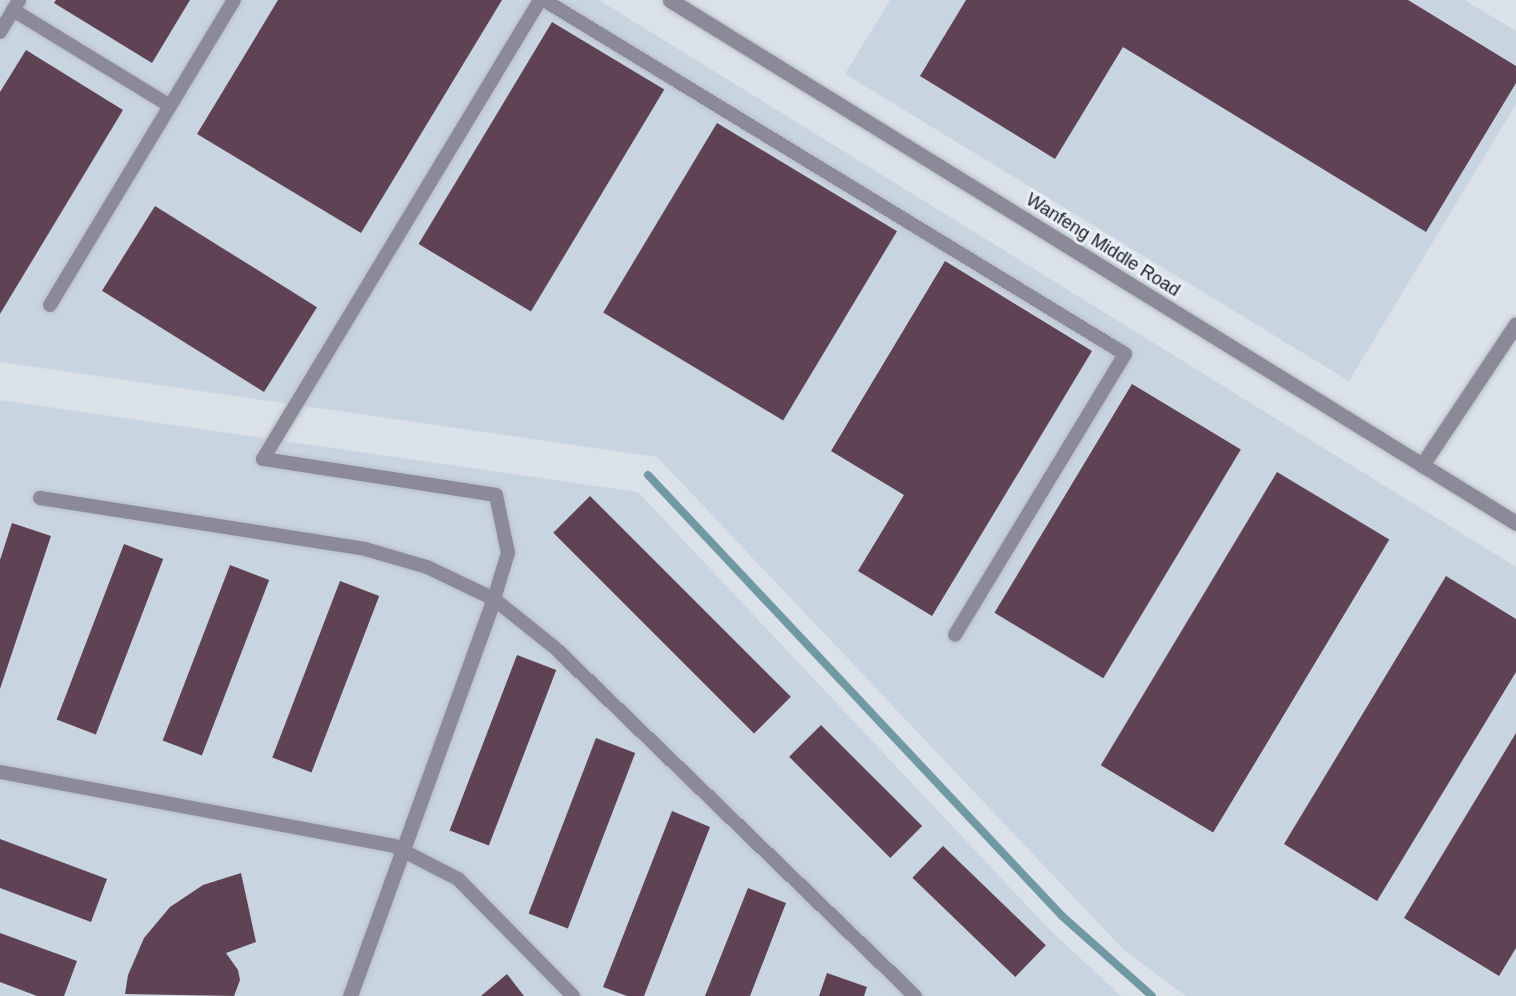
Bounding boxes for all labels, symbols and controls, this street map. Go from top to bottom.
street label: Wanfeng Middle Road [1022,189,1184,301]

